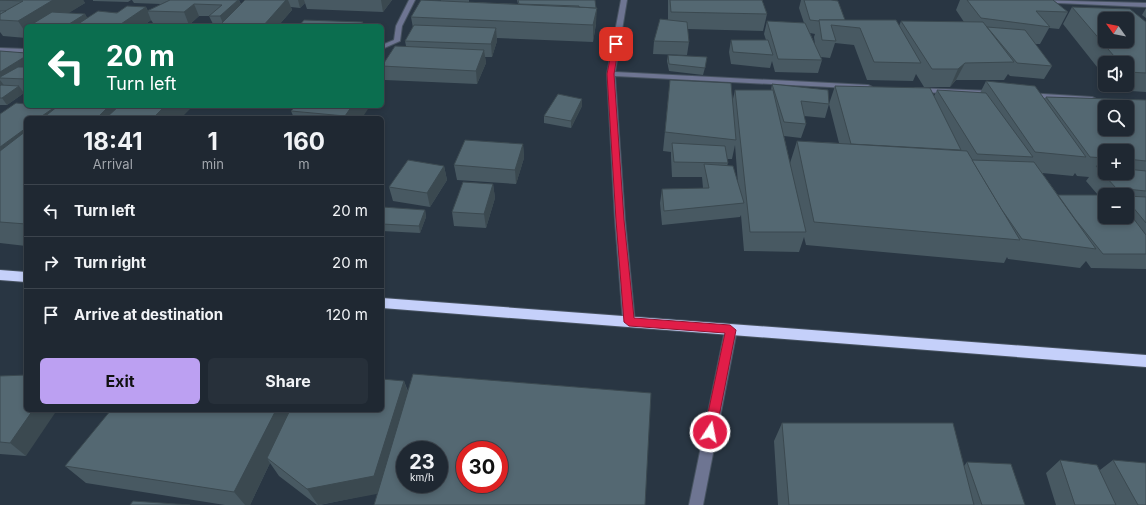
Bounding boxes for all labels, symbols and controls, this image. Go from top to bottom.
north arrow [1098,12,1134,48]
map controls [1098,12,1134,224]
pin [599,27,633,61]
icon: arrive [605,33,627,55]
text: 20 m [106,39,175,73]
icon: left [40,40,92,92]
button: sound [1098,56,1134,92]
text: Turn left [106,73,176,94]
button: search [1098,100,1134,136]
text: 18:41 [83,127,143,156]
text: 1 [208,127,218,156]
text: 160 [283,127,325,156]
button: + [1098,144,1134,180]
text: Arrival [93,156,133,172]
text: min [202,156,224,172]
text: m [298,156,310,172]
button: − [1098,188,1134,224]
icon: left [40,200,62,222]
text: Turn left [74,201,135,220]
text: 20 m [332,201,368,220]
icon: right [40,252,62,274]
text: Turn right [74,253,146,272]
text: 20 m [332,253,368,272]
icon: arrive [40,304,62,326]
text: Arrive at destination [74,305,223,324]
text: 120 m [326,305,368,324]
button: Exit [40,358,200,404]
button: Share [208,358,368,404]
position arrow [689,411,731,453]
speed limit sign: 30 [456,441,508,493]
text: 23 [409,450,435,474]
text: km/h [410,471,434,483]

